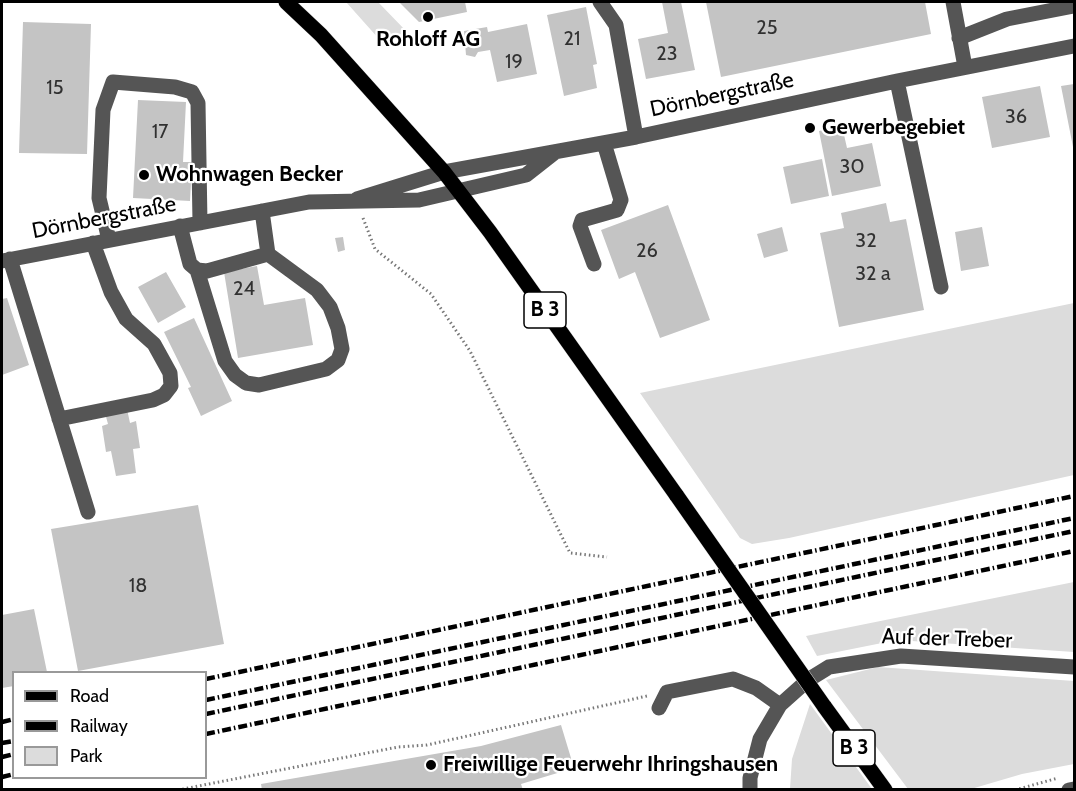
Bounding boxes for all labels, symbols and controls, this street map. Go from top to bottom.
marker: Rohloff AG [421,10,435,24]
house number: 25 [756,16,778,40]
place label: Rohloff AG [376,27,480,53]
house number: 21 [564,27,580,51]
house number: 23 [656,42,678,66]
house number: 19 [505,50,523,74]
street label: Dörnbergstraße [648,67,796,123]
house number: 15 [46,76,64,100]
house number: 36 [1005,105,1027,129]
place label: Gewerbegebiet [822,115,965,141]
house number: 17 [152,120,168,144]
marker: Gewerbegebiet [803,121,817,135]
house number: 30 [840,155,864,179]
place label: Wohnwagen Becker [156,162,343,188]
marker: Wohnwagen Becker [137,168,151,182]
street label: Dörnbergstraße [30,191,178,245]
house number: 32 [855,229,877,253]
house number: 26 [636,239,658,263]
house number: 32 a [855,262,891,286]
house number: 24 [233,277,255,301]
road number: B 3 [524,292,566,328]
house number: 18 [129,574,147,598]
street label: Auf der Treber [881,624,1013,654]
legend [12,671,207,779]
text: Road [70,685,109,707]
text: Railway [70,715,128,737]
road number: B 3 [833,730,875,766]
text: Park [70,745,102,767]
place label: Freiwillige Feuerwehr Ihringshausen [443,752,778,778]
marker: Freiwillige Feuerwehr Ihringshausen [424,758,438,772]

